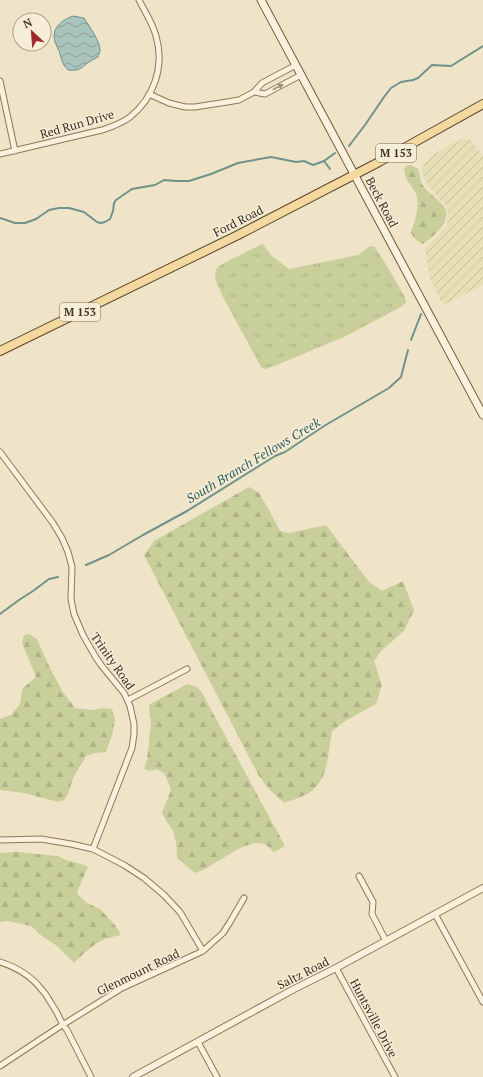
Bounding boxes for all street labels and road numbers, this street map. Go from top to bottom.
street label: Red Run Drive [38,106,116,142]
road number: M 153 [376,144,416,162]
street label: Beck Road [362,174,402,230]
street label: Ford Road [210,202,266,240]
road number: M 153 [60,303,100,321]
street label: Trinity Road [88,630,138,693]
street label: Glenmount Road [94,945,182,999]
street label: Saltz Road [275,953,332,992]
street label: Huntsville Drive [347,976,401,1060]

